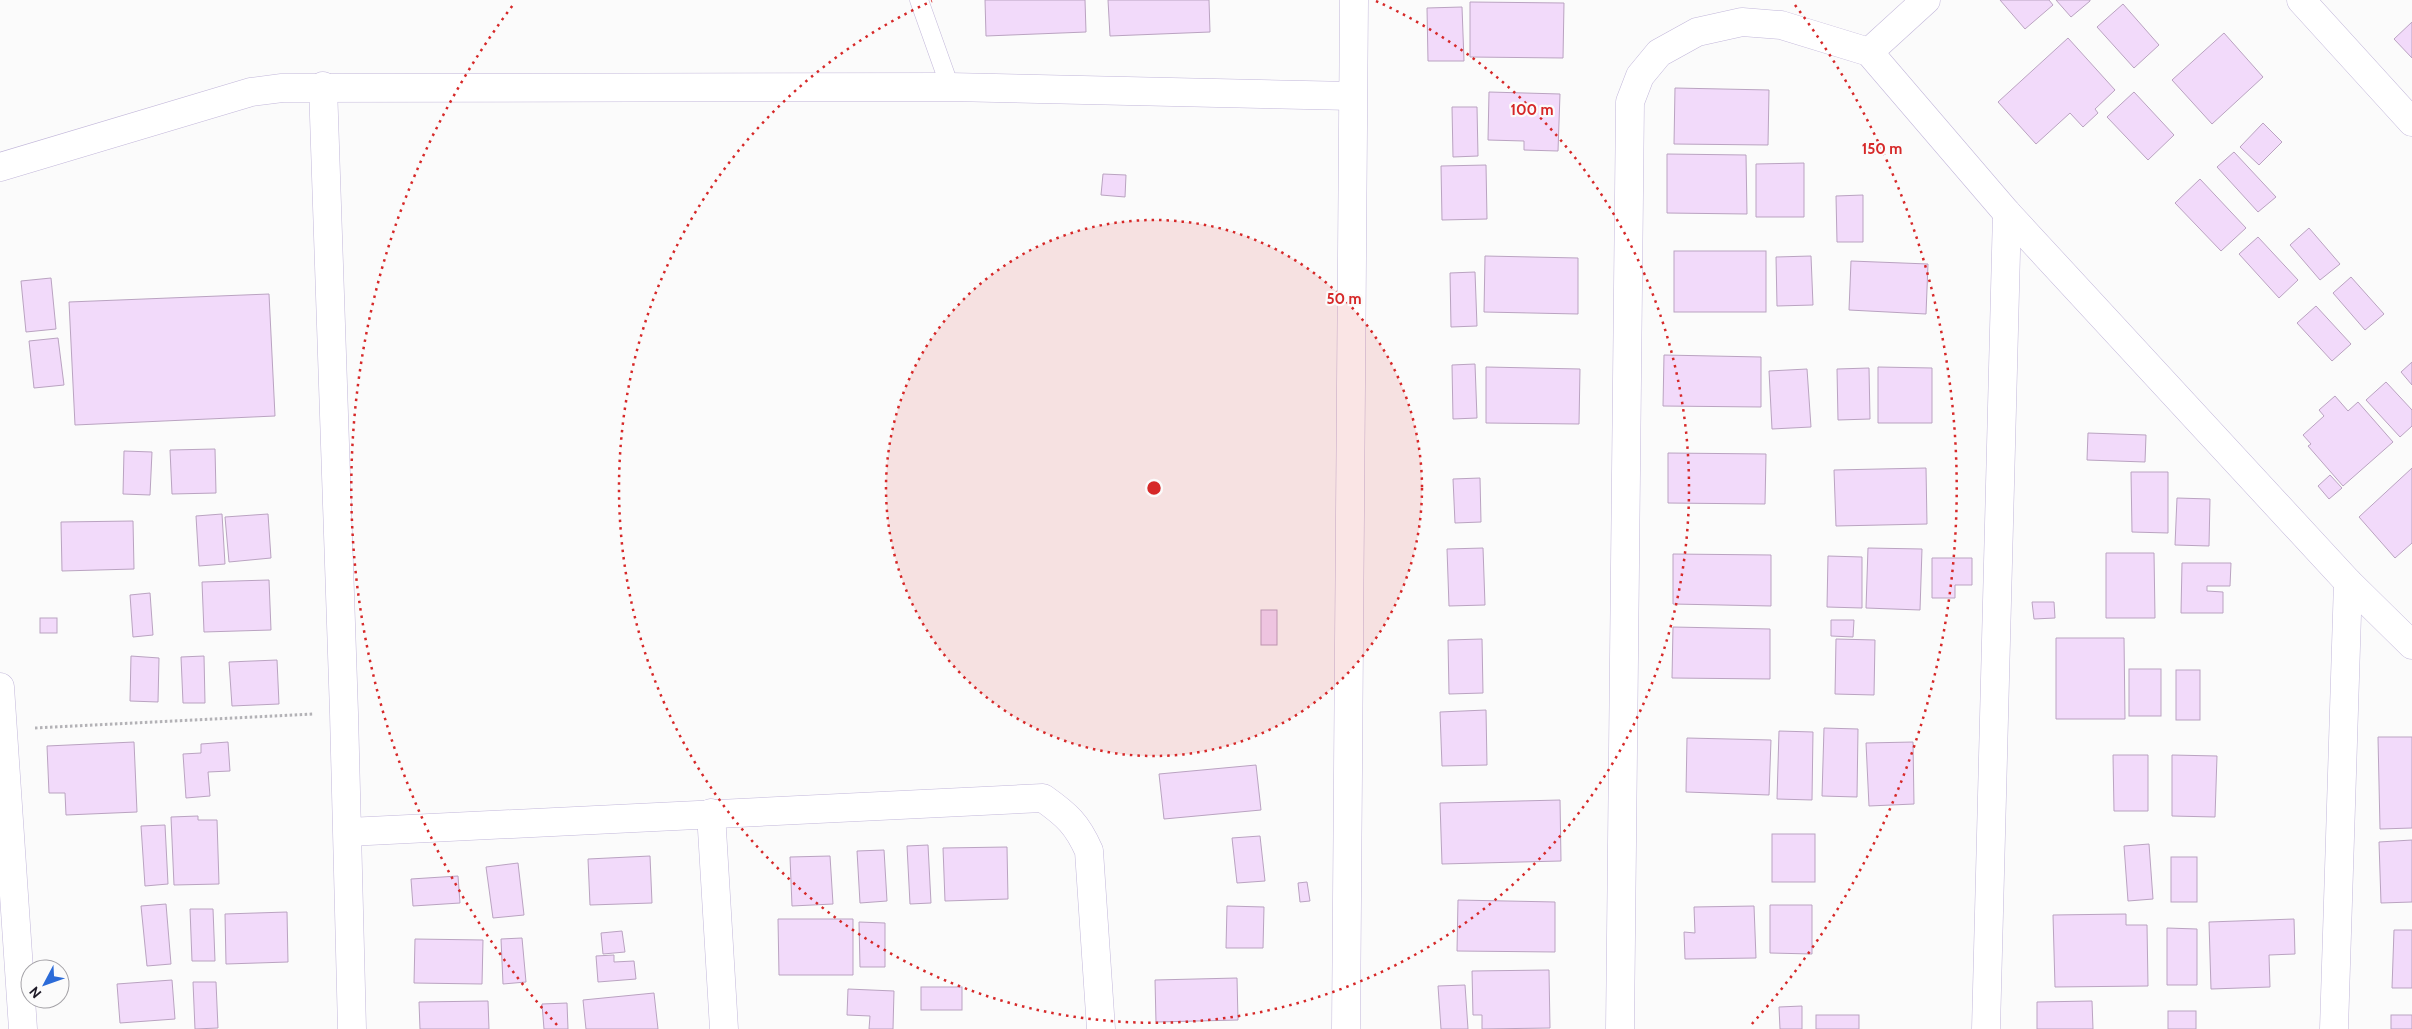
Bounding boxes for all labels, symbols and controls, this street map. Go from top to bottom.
text: 100 m [1510,101,1554,119]
text: 150 m [1862,140,1902,158]
text: 50 m [1326,290,1362,308]
centre of rings [1145,479,1163,497]
north arrow [20,959,70,1009]
text: N [25,983,45,1002]

